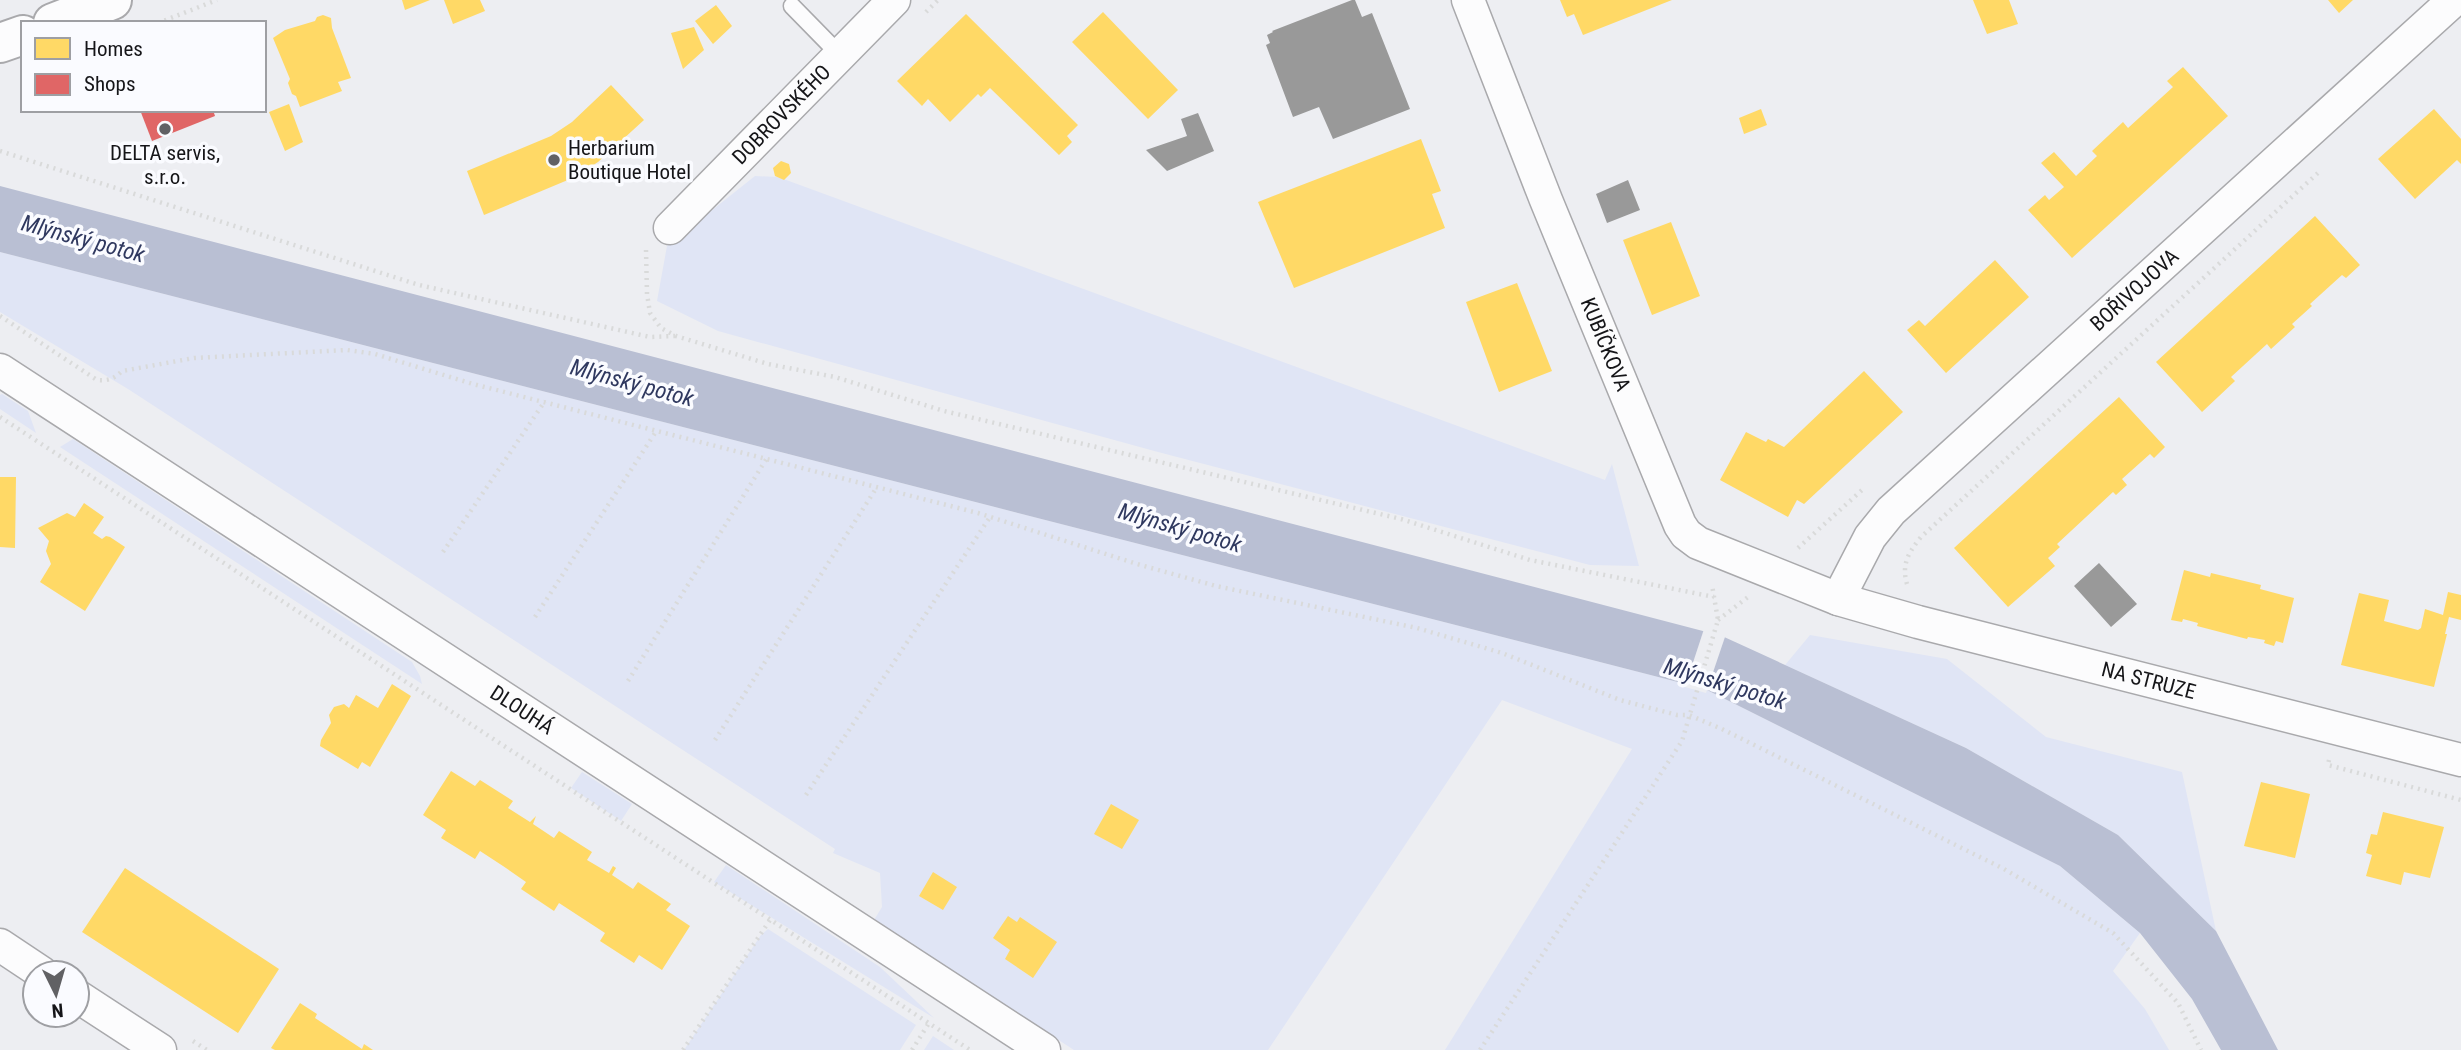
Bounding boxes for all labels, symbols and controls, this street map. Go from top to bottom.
legend [21,21,266,112]
text: Homes [84,37,143,61]
street label: DOBROVSKÉHO [727,60,836,169]
text: Shops [84,72,136,96]
marker: DELTA servis, s.r.o. [157,121,173,137]
place label: Herbarium Boutique Hotel [568,136,691,184]
place label: DELTA servis, s.r.o. [110,141,220,189]
marker: Herbarium Boutique Hotel [546,152,562,168]
water label: Mlýnský potok [18,210,149,269]
street label: BOŘIVOJOVA [2086,244,2183,336]
street label: KUBÍČKOVA [1576,294,1635,395]
water label: Mlýnský potok [567,354,698,413]
water label: Mlýnský potok [1115,498,1245,559]
water label: Mlýnský potok [1660,653,1790,716]
street label: NA STRUZE [2099,657,2198,704]
street label: DLOUHÁ [486,681,558,739]
north arrow [21,959,91,1029]
text: N [51,998,64,1022]

